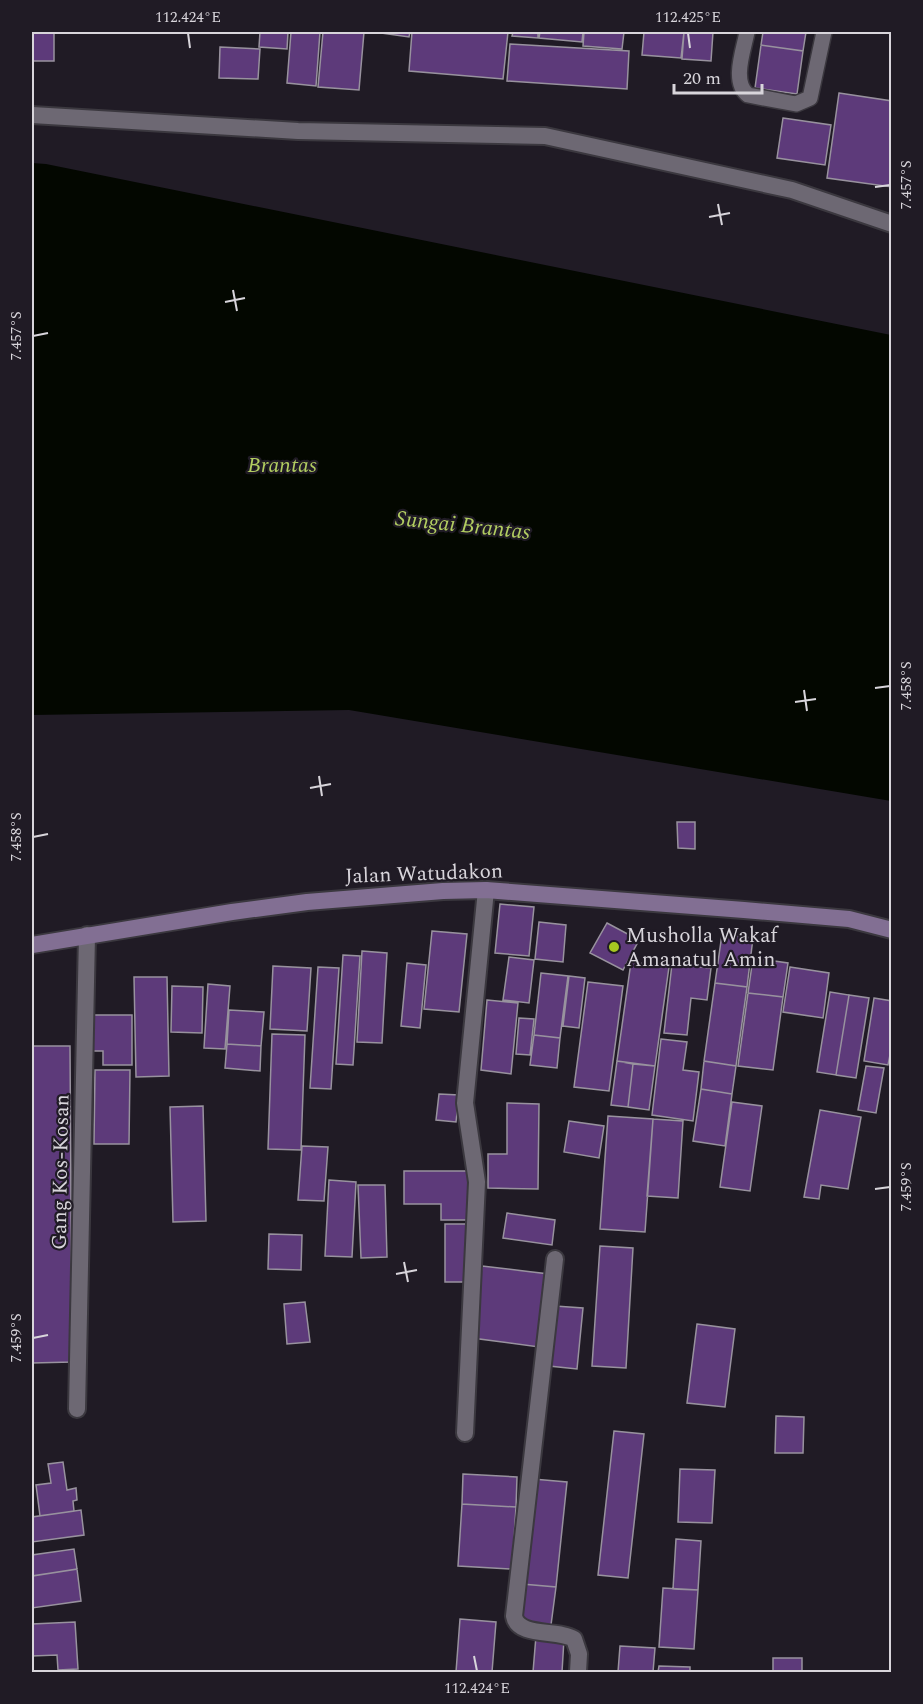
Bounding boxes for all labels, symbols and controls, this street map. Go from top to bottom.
text: 112.424°E [155,6,221,29]
text: 112.425°E [655,6,721,29]
scale bar [674,57,762,95]
text: 20 m [683,65,721,92]
text: 7.457°S [895,160,918,210]
text: 7.457°S [5,311,28,361]
water label: Brantas [247,449,317,482]
water label: Sungai Brantas [394,502,532,549]
text: 7.458°S [895,661,918,711]
text: 7.458°S [5,812,28,862]
street label: Jalan Watudakon [344,855,504,893]
place label: Musholla Wakaf Amanatul Amin [626,920,779,976]
marker: Musholla Wakaf Amanatul Amin [607,940,621,954]
street label: Gang Kos-Kosan [44,1094,78,1250]
text: 7.459°S [895,1162,918,1212]
text: 7.459°S [5,1313,28,1363]
text: 112.424°E [444,1677,510,1700]

